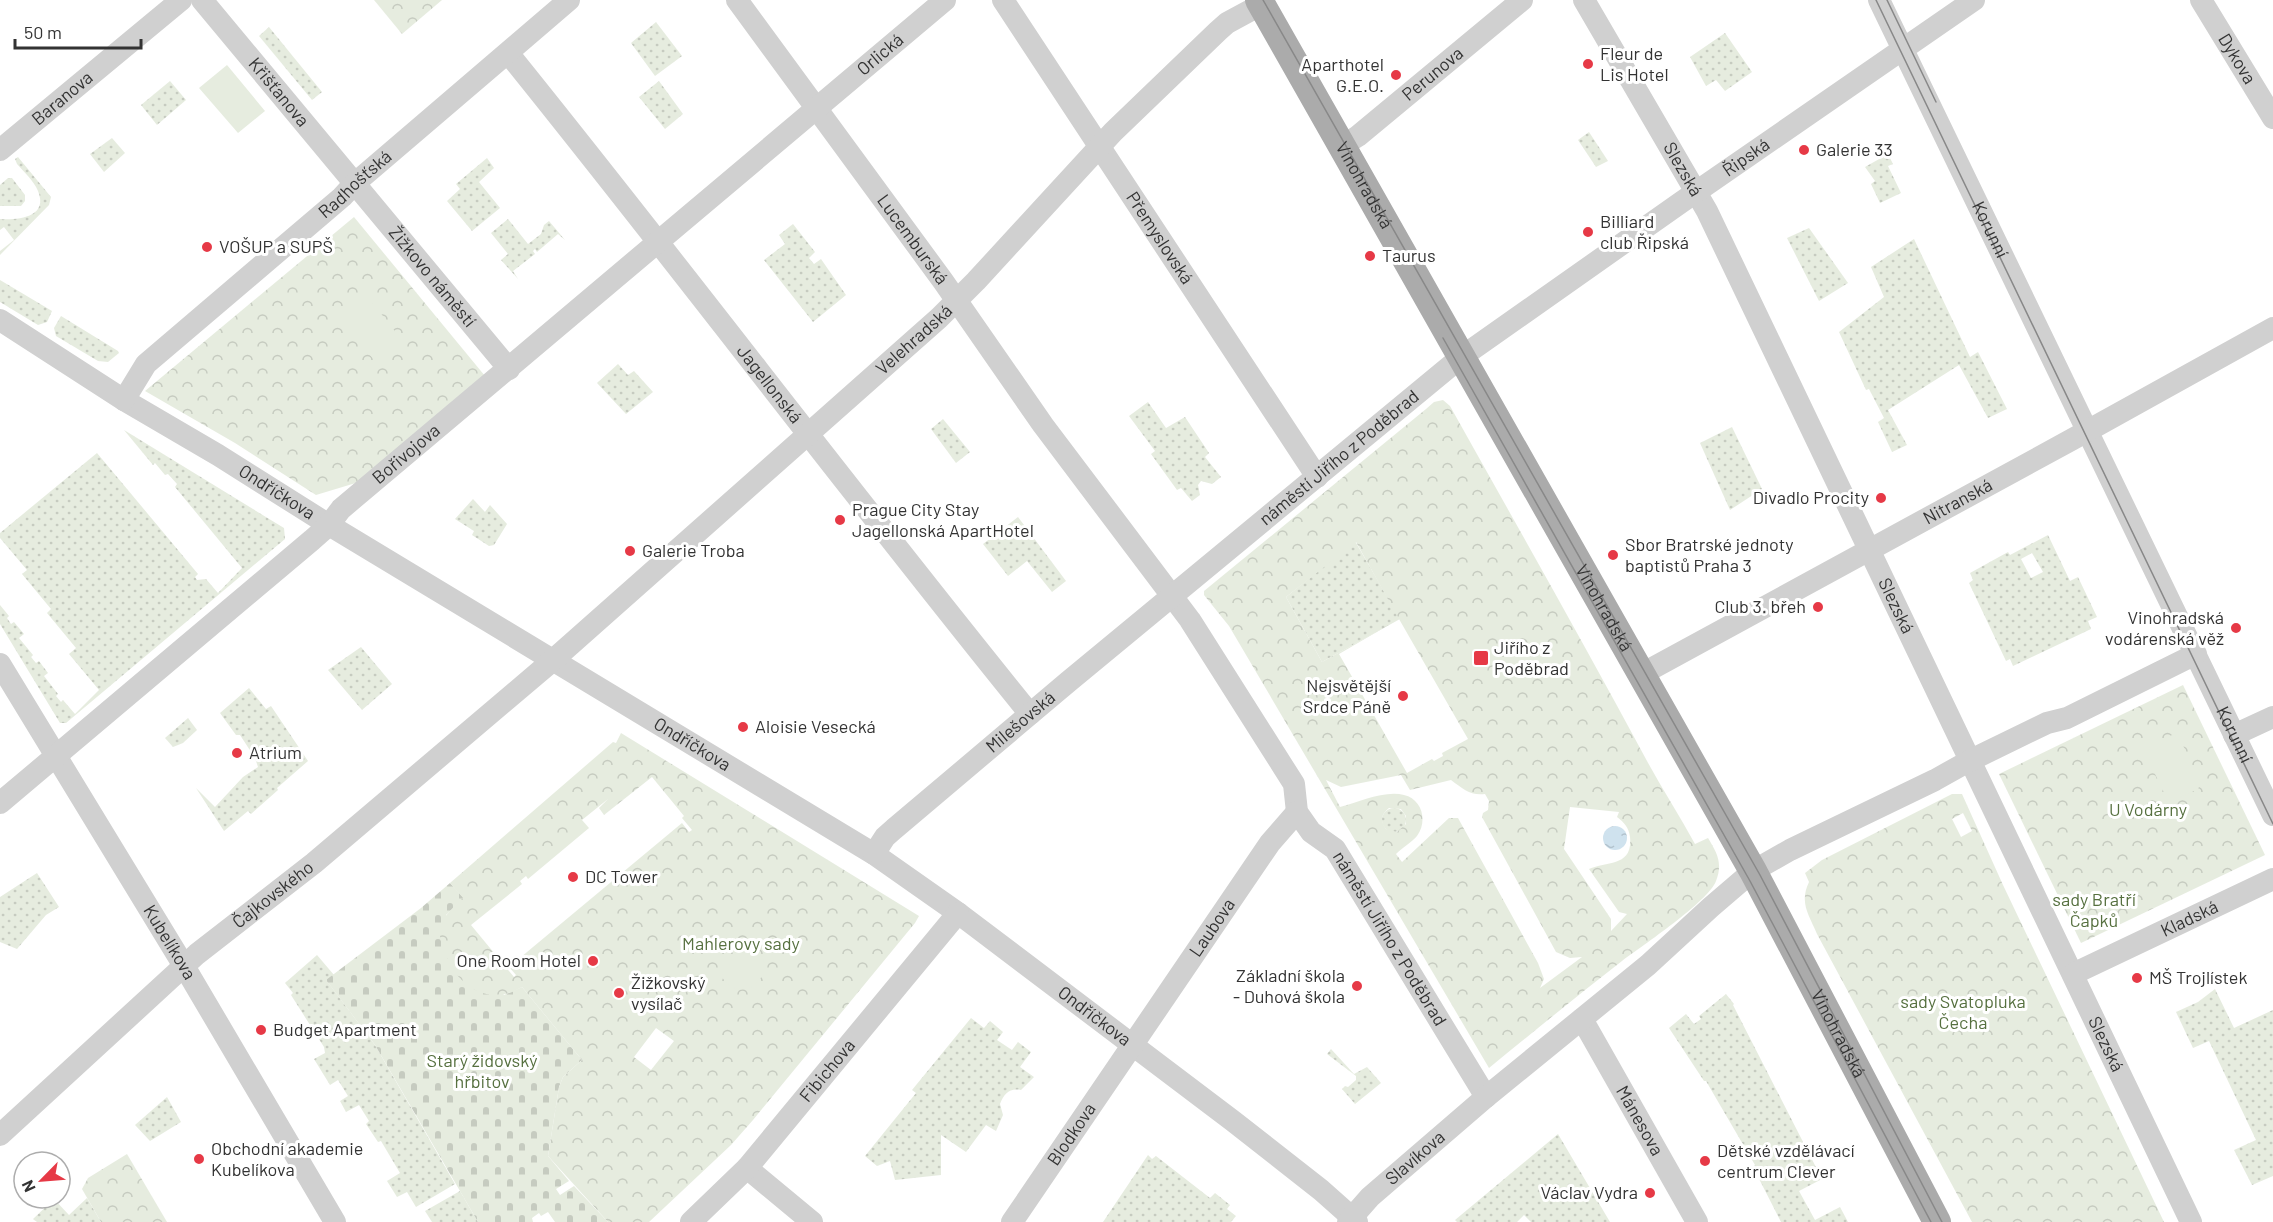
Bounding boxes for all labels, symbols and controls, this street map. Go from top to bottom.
scale bar [15,12,141,50]
text: 50 m [24,21,62,43]
street label: Orlická [852,28,907,80]
street label: Dykova [2214,29,2262,88]
street label: Perunova [1397,42,1467,105]
place label: Fleur de Lis Hotel [1600,42,1669,85]
street label: Křišťanova [244,53,315,131]
place label: Aparthotel G.E.O. [1301,53,1384,96]
marker: Fleur de Lis Hotel [1581,57,1595,71]
street label: Baranova [27,66,97,129]
marker: Aparthotel G.E.O. [1389,68,1403,82]
street label: Řipská [1718,133,1773,181]
street label: Vinohradská [1332,137,1398,232]
street label: Slezská [1659,138,1708,200]
place label: Galerie 33 [1816,138,1893,160]
marker: Galerie 33 [1797,143,1811,157]
street label: Radhošťská [313,145,396,222]
street label: Přemyslovská [1122,187,1199,288]
street label: Lucemburská [873,190,954,288]
street label: Korunní [1968,197,2014,261]
place label: Billiard club Řipská [1600,210,1689,253]
street label: Žižkovo náměstí [385,221,481,331]
marker: Billiard club Řipská [1581,225,1595,239]
place label: VOŠUP a SUPŠ [219,235,333,257]
marker: VOŠUP a SUPŠ [200,240,214,254]
place label: Taurus [1382,244,1436,266]
marker: Taurus [1363,249,1377,263]
street label: Velehradská [871,299,956,379]
street label: Jagellonská [733,340,807,427]
street label: náměstí Jiřího z Poděbrad [1254,385,1423,529]
street label: Bořivojova [367,419,444,488]
street label: Ondříčkova [235,459,320,524]
street label: Nitranská [1919,473,1996,529]
place label: Divadlo Procity [1753,486,1869,508]
marker: Divadlo Procity [1874,491,1888,505]
place label: Prague City Stay Jagellonská ApartHotel [852,498,1034,541]
marker: Prague City Stay Jagellonská ApartHotel [833,513,847,527]
place label: Sbor Bratrské jednoty baptistů Praha 3 [1625,533,1794,576]
place label: Galerie Troba [642,539,745,561]
marker: Galerie Troba [623,544,637,558]
marker: Sbor Bratrské jednoty baptistů Praha 3 [1606,548,1620,562]
street label: Vinohradská [1571,560,1638,655]
street label: Slezská [1874,574,1920,637]
place label: Club 3. břeh [1714,595,1806,617]
marker: Club 3. břeh [1811,600,1825,614]
place label: Vinohradská vodárenská věž [2105,606,2224,649]
marker: Vinohradská vodárenská věž [2229,621,2243,635]
place label: Jiřího z Poděbrad [1494,636,1569,679]
marker: Jiřího z Poděbrad [1472,649,1490,667]
place label: Nejsvětější Srdce Páně [1303,674,1391,717]
street label: Milešovská [981,686,1059,757]
marker: Nejsvětější Srdce Páně [1396,689,1410,703]
street label: Korunní [2212,702,2258,766]
street label: Ondříčkova [650,712,735,775]
place label: Aloisie Vesecká [755,715,876,737]
marker: Aloisie Vesecká [736,720,750,734]
place label: Atrium [249,741,302,763]
marker: Atrium [230,746,244,760]
park label: U Vodárny [2109,798,2187,820]
street label: náměstí Jiřího z Poděbrad [1329,847,1452,1030]
street label: Čajkovského [228,856,318,932]
place label: DC Tower [585,865,658,887]
marker: DC Tower [566,870,580,884]
park label: sady Bratří Čapků [2052,888,2136,931]
street label: Laubova [1184,894,1239,961]
street label: Kladská [2157,895,2221,941]
street label: Kubelíkova [139,900,202,983]
park label: Mahlerovy sady [682,932,800,954]
place label: One Room Hotel [456,949,581,971]
marker: One Room Hotel [586,954,600,968]
place label: Základní škola - Duhová škola [1233,964,1345,1007]
place label: MŠ Trojlístek [2149,966,2247,988]
place label: Žižkovský vysílač [631,971,706,1014]
marker: MŠ Trojlístek [2130,971,2144,985]
marker: Základní škola - Duhová škola [1350,979,1364,993]
street label: Ondříčkova [1054,981,1136,1050]
street label: Vinohradská [1807,985,1871,1081]
marker: Žižkovský vysílač [612,986,626,1000]
park label: sady Svatopluka Čecha [1900,990,2026,1033]
street label: Slezská [2084,1012,2129,1075]
place label: Budget Apartment [273,1018,417,1040]
marker: Budget Apartment [254,1023,268,1037]
street label: Fibichova [794,1034,859,1106]
park label: Starý židovský hřbitov [426,1049,538,1092]
street label: Mánesova [1612,1081,1669,1159]
street label: Blodkova [1042,1098,1100,1169]
street label: Slavíkova [1380,1125,1449,1189]
place label: Obchodní akademie Kubelíkova [211,1137,363,1180]
place label: Dětské vzdělávací centrum Clever [1717,1139,1855,1182]
north arrow [12,1150,72,1210]
marker: Obchodní akademie Kubelíkova [192,1152,206,1166]
marker: Dětské vzdělávací centrum Clever [1698,1154,1712,1168]
text: N [17,1178,39,1195]
place label: Václav Vydra [1540,1181,1638,1203]
marker: Václav Vydra [1643,1186,1657,1200]

